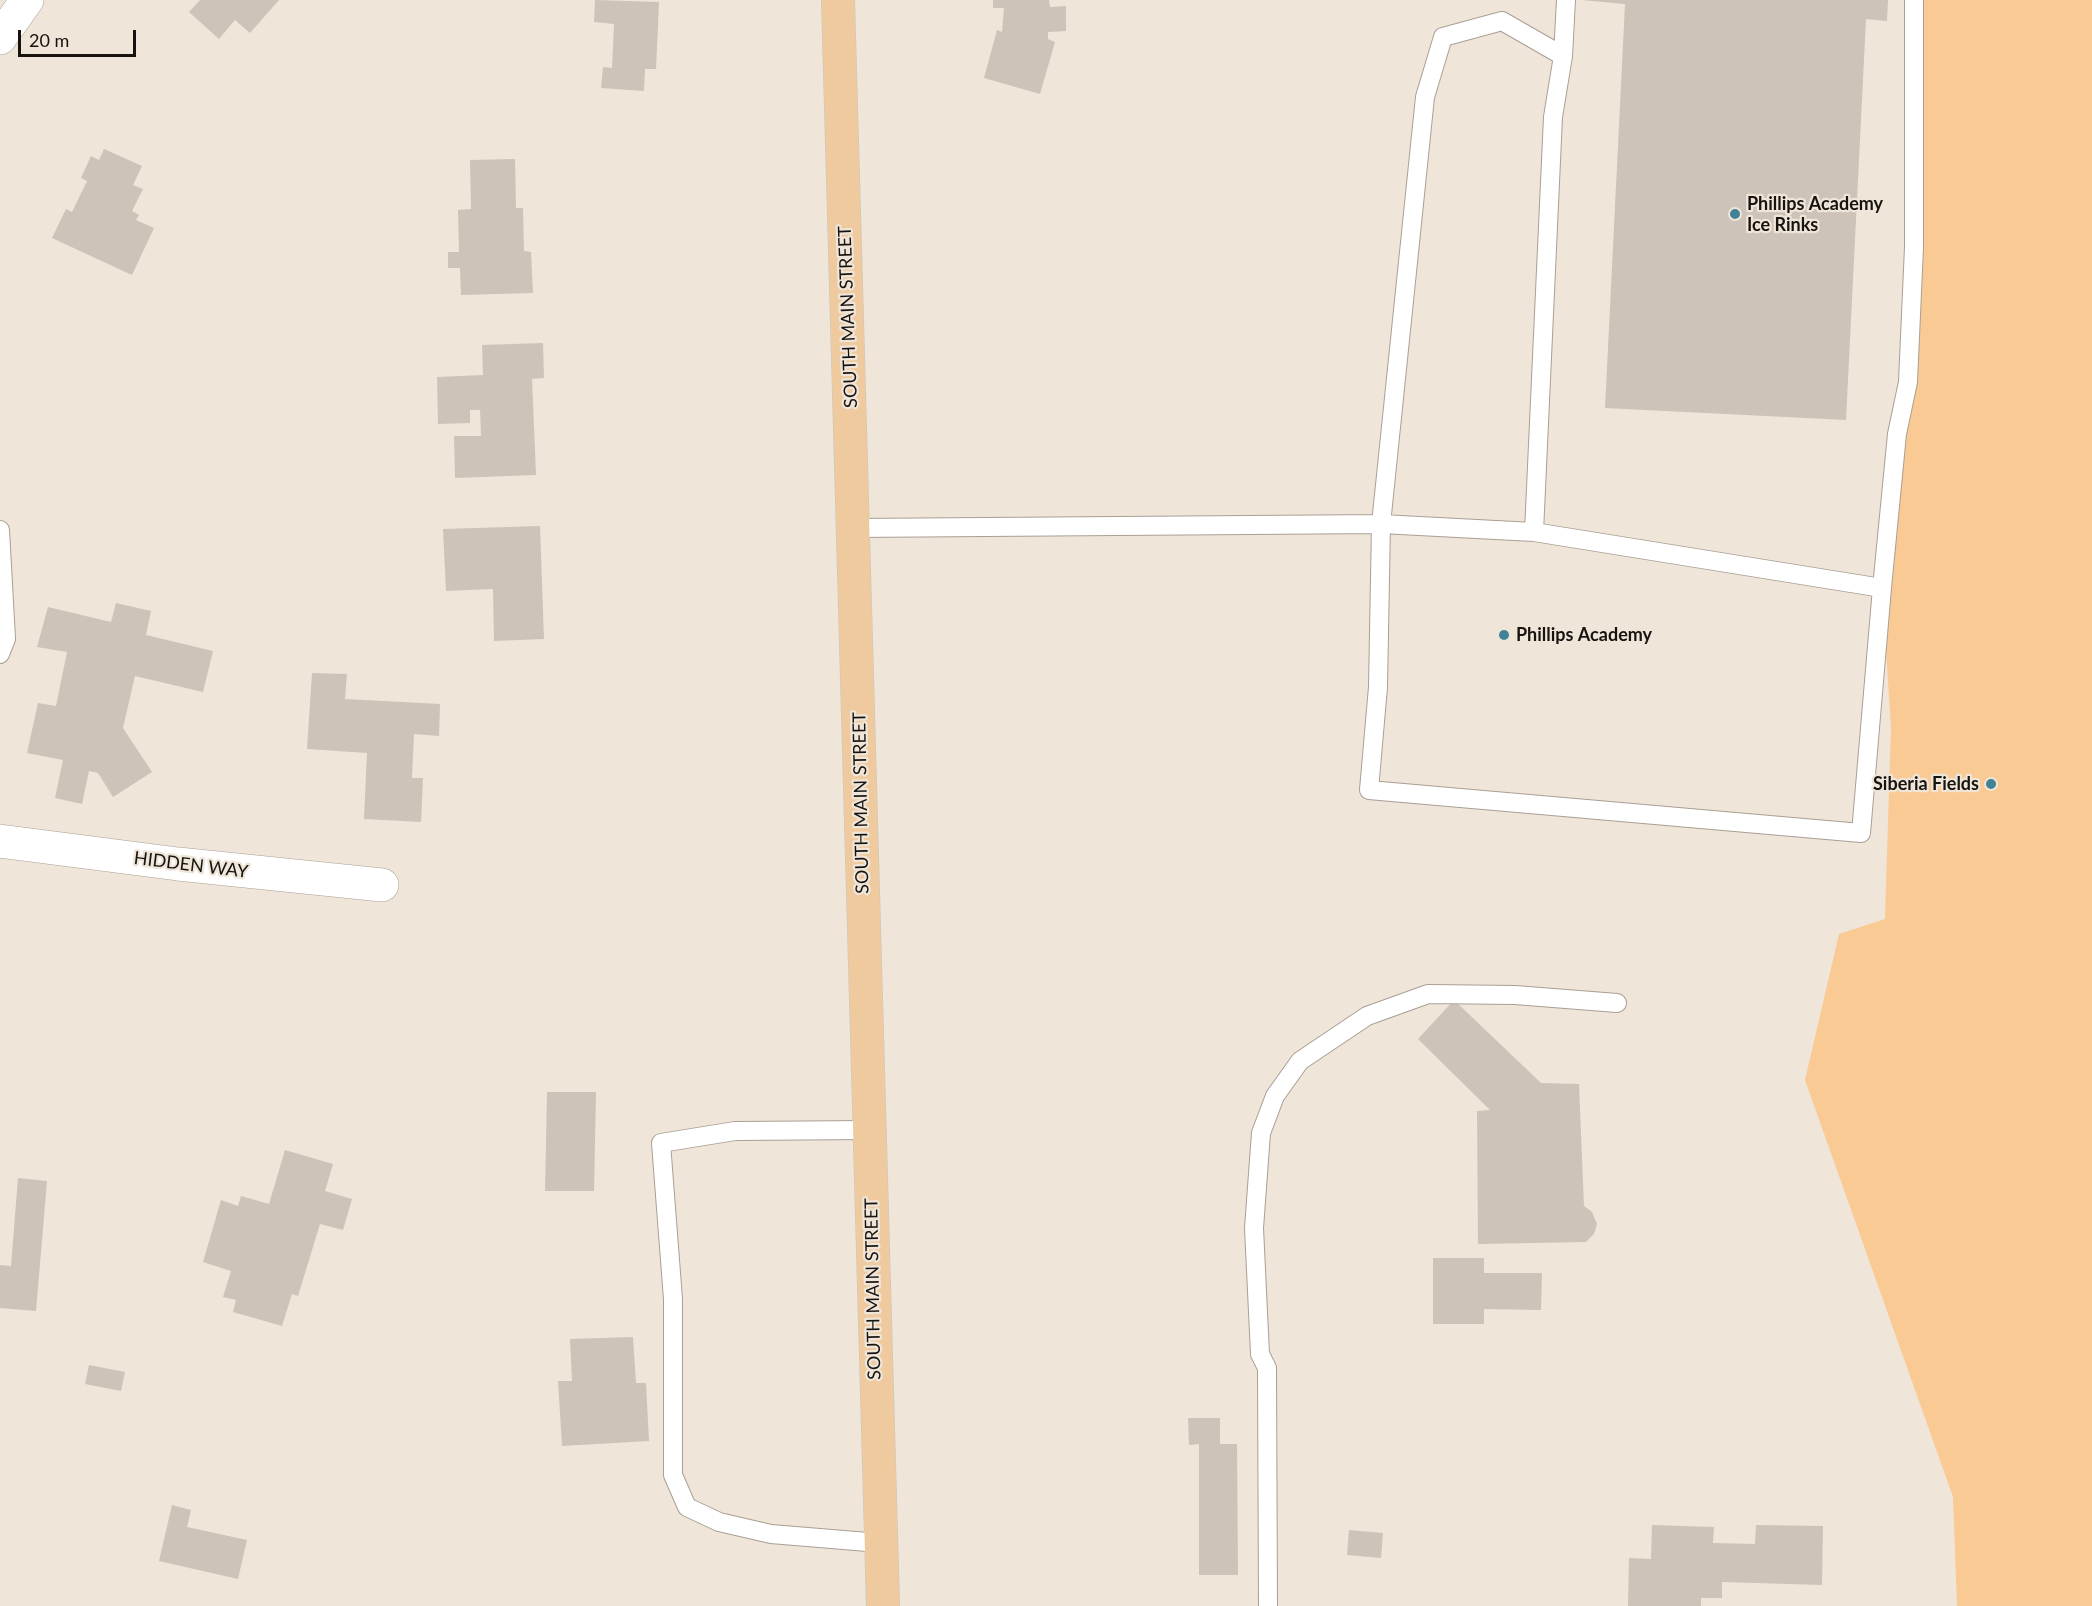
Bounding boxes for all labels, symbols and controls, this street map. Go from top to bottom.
scale bar [21,18,140,56]
text: 20 m [29,29,69,51]
place label: Phillips Academy Ice Rinks [1747,193,1883,236]
marker: Phillips Academy Ice Rinks [1728,207,1742,221]
street label: SOUTH MAIN STREET [834,226,862,408]
place label: Phillips Academy [1516,624,1652,646]
marker: Phillips Academy [1497,628,1511,642]
street label: SOUTH MAIN STREET [849,712,873,894]
place label: Siberia Fields [1873,773,1979,795]
marker: Siberia Fields [1984,777,1998,791]
street label: HIDDEN WAY [133,847,249,883]
street label: SOUTH MAIN STREET [861,1198,885,1380]

